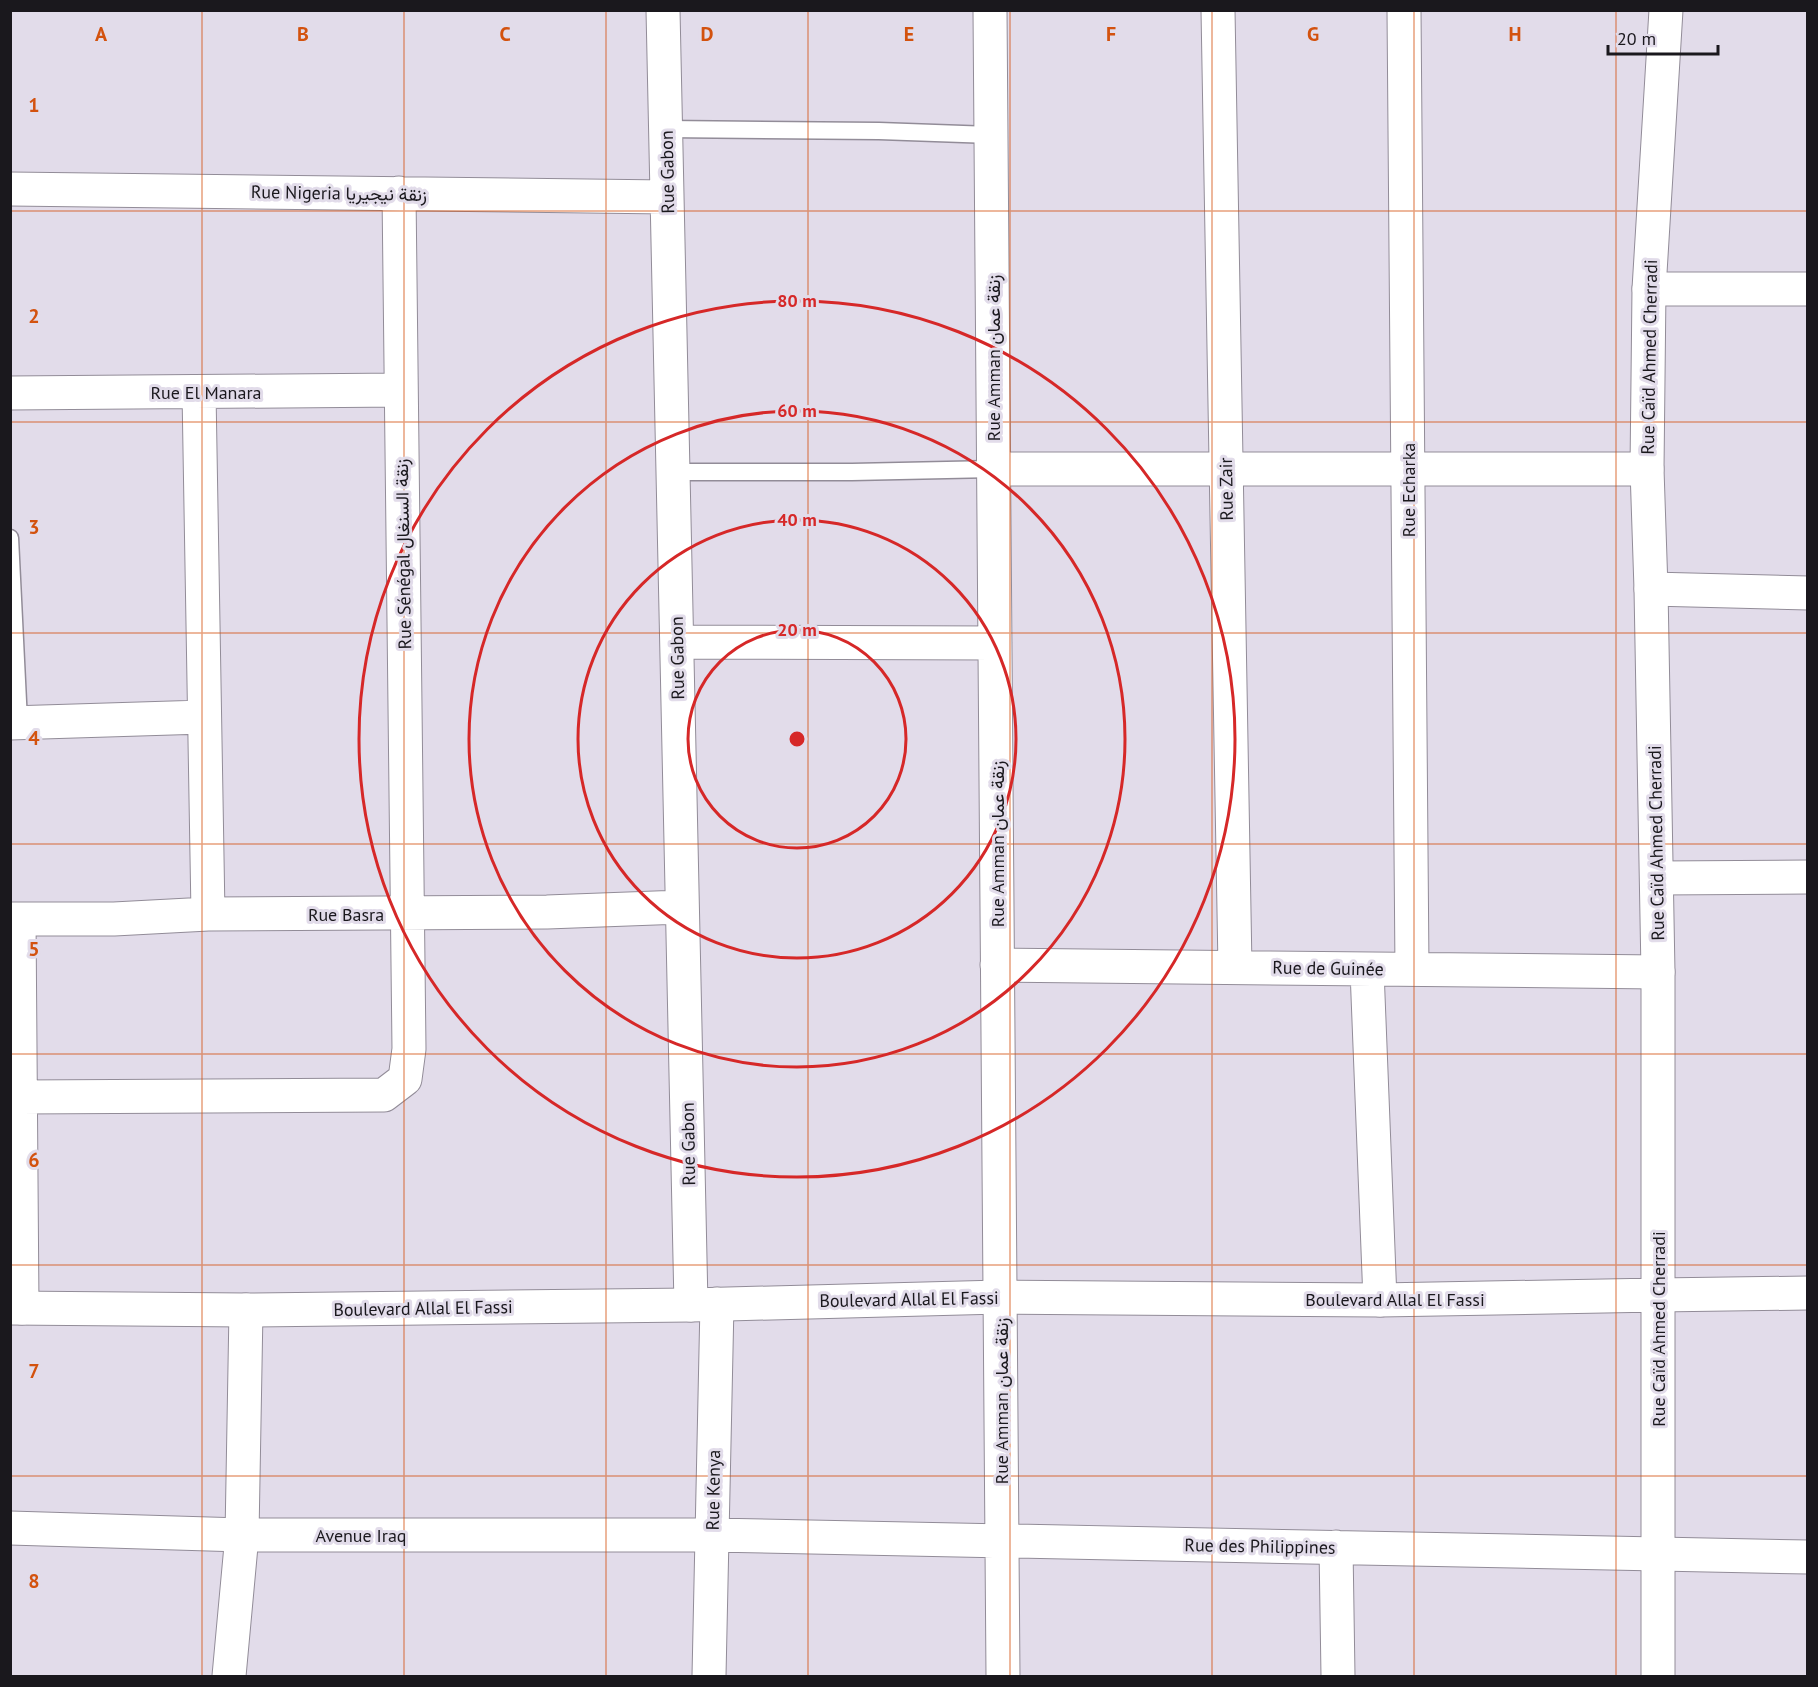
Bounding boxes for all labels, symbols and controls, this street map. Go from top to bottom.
scale bar [1608,18,1718,56]
text: A [95,21,108,47]
text: B [297,21,309,47]
text: C [499,21,511,47]
text: D [701,21,714,47]
text: E [904,21,914,47]
text: F [1106,21,1116,47]
text: G [1307,21,1319,47]
text: H [1508,21,1522,47]
text: 20 m [1617,27,1656,50]
text: 1 [28,92,40,118]
street label: Rue Gabon [655,130,679,214]
street label: Rue Nigeria زنقة نيجيريا [251,180,427,206]
street label: Rue Caïd Ahmed Cherradi [1636,259,1662,455]
street label: Rue Amman زنقة عمان [982,275,1005,441]
text: 80 m [777,289,817,312]
text: 2 [28,303,40,329]
street label: Rue El Manara [151,381,261,404]
text: 60 m [777,399,817,422]
street label: Rue Echarka [1397,443,1420,537]
street label: Rue Zair [1214,457,1238,521]
street label: Rue Sénégal زنقة السنغال [390,458,416,650]
text: 40 m [777,508,817,531]
text: 3 [28,514,40,540]
street label: Rue Gabon [665,616,689,700]
text: 20 m [777,618,817,641]
text: 4 [28,725,40,751]
centre of rings [787,729,807,749]
street label: Rue Caïd Ahmed Cherradi [1643,745,1669,941]
street label: Rue Amman زنقة عمان [986,761,1009,927]
street label: Rue Basra [308,903,384,926]
text: 5 [28,936,40,962]
street label: Rue de Guinée [1272,956,1384,980]
street label: Rue Gabon [676,1102,700,1186]
text: 6 [28,1147,40,1173]
street label: Rue Caïd Ahmed Cherradi [1647,1231,1670,1427]
street label: Boulevard Allal El Fassi [819,1286,999,1312]
street label: Boulevard Allal El Fassi [1305,1288,1485,1311]
street label: Boulevard Allal El Fassi [333,1295,513,1321]
street label: Rue Amman زنقة عمان [990,1318,1013,1484]
text: 7 [28,1358,40,1384]
street label: Rue Kenya [701,1450,725,1530]
street label: Avenue Iraq [316,1524,406,1547]
street label: Rue des Philippines [1184,1533,1336,1559]
text: 8 [28,1568,40,1594]

